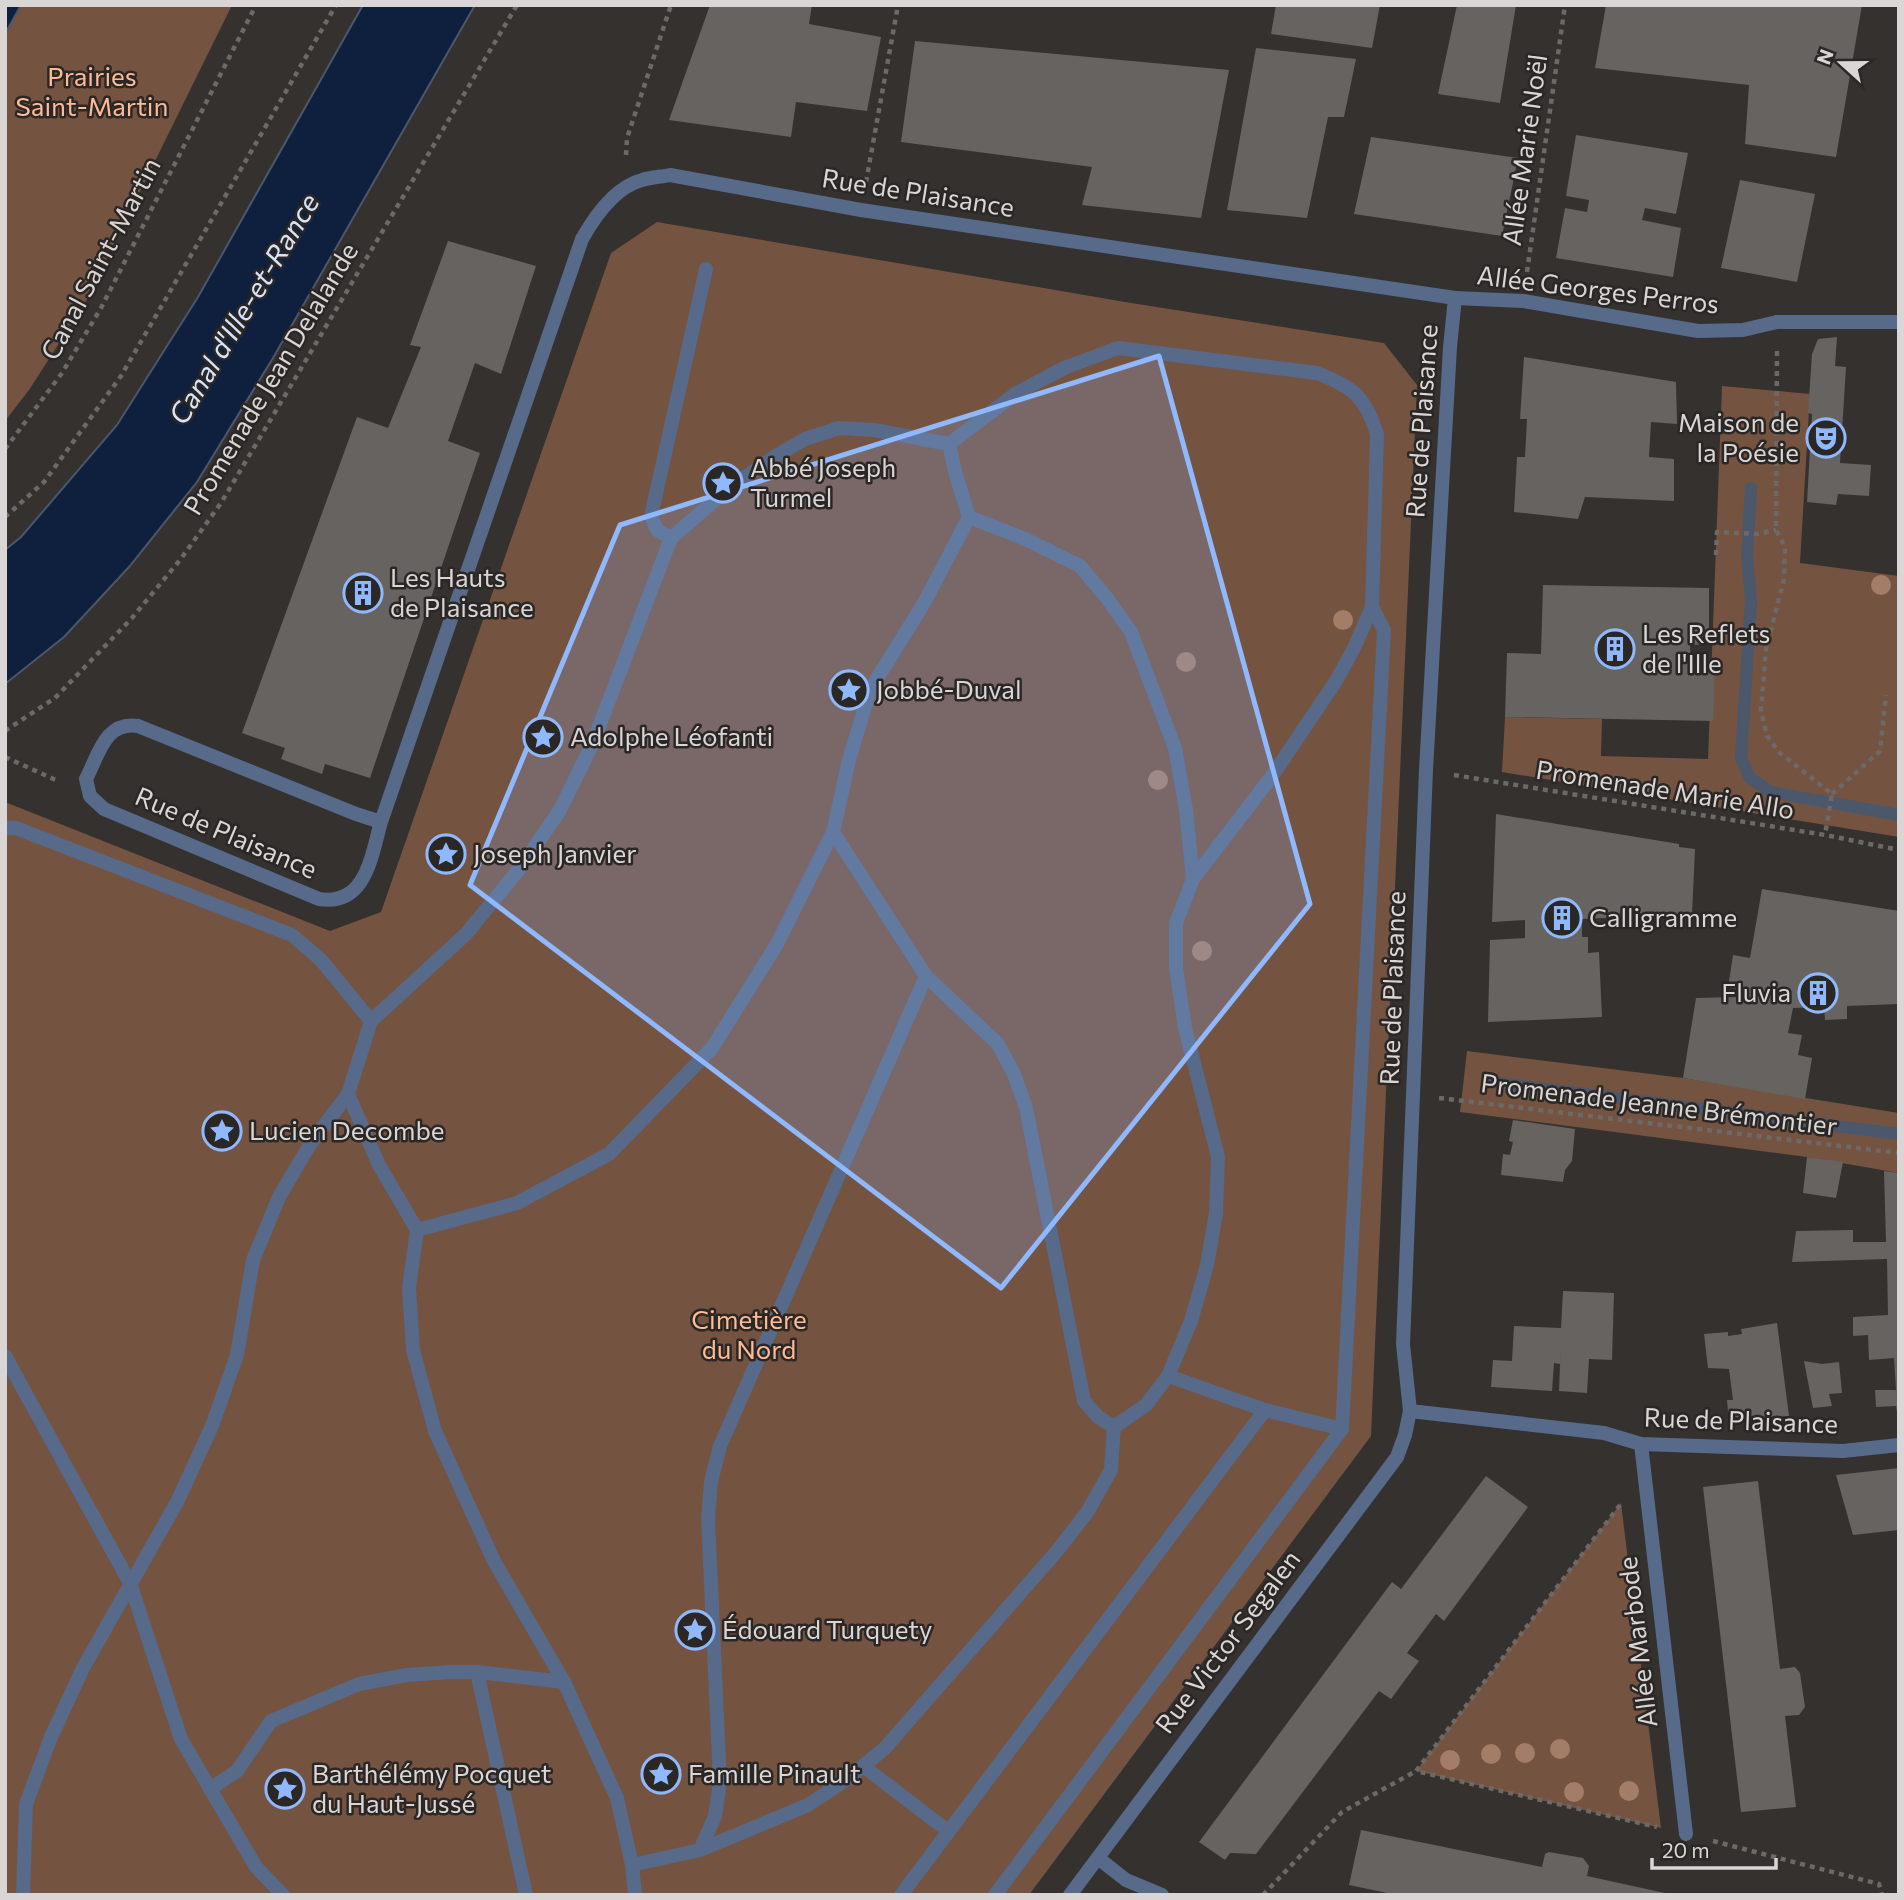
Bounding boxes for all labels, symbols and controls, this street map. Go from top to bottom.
north arrow [1806,28,1876,98]
text: N [1811,46,1838,68]
street label: Allée Marie Noël [1495,52,1552,248]
park label: Prairies Saint-Martin [16,60,168,121]
street label: Canal Saint-Martin [33,152,166,365]
street label: Rue de Plaisance [820,161,1017,222]
water label: Canal d'Ille-et-Rance [161,187,326,430]
street label: Promenade Jean Delalande [176,237,363,520]
street label: Allée Georges Perros [1475,258,1721,319]
street label: Rue de Plaisance [1398,323,1443,519]
place label: Maison de la Poésie [1678,406,1799,467]
theatre icon: Maison de la Poésie [1805,417,1847,459]
place label: Abbé Joseph Turmel [750,451,896,512]
place icon: Abbé Joseph Turmel [702,462,744,504]
place label: Les Hauts de Plaisance [390,561,534,622]
building icon: Les Hauts de Plaisance [342,572,384,614]
place label: Les Reflets de l'Ille [1642,617,1770,678]
building icon: Les Reflets de l'Ille [1594,628,1636,670]
place icon: Jobbé-Duval [828,669,870,711]
place label: Jobbé-Duval [876,673,1022,704]
place icon: Adolphe Léofanti [522,716,564,758]
place label: Adolphe Léofanti [570,720,773,751]
street label: Promenade Marie Allo [1534,753,1797,824]
street label: Rue de Plaisance [131,779,322,884]
place icon: Joseph Janvier [425,833,467,875]
place label: Joseph Janvier [473,837,637,868]
street label: Rue de Plaisance [1373,890,1410,1086]
building icon: Calligramme [1541,897,1583,939]
place label: Calligramme [1589,901,1737,932]
building icon: Fluvia [1797,972,1839,1014]
place label: Fluvia [1721,976,1791,1007]
street label: Promenade Jeanne Brémontier [1479,1066,1839,1141]
place icon: Lucien Decombe [201,1110,243,1152]
place label: Lucien Decombe [249,1114,445,1145]
park label: Cimetière du Nord [691,1303,807,1364]
street label: Rue de Plaisance [1643,1401,1839,1438]
street label: Rue Victor Segalen [1148,1544,1306,1739]
street label: Allée Marbode [1611,1555,1662,1729]
place icon: Édouard Turquety [674,1609,716,1651]
place label: Édouard Turquety [722,1613,932,1644]
place icon: Famille Pinault [640,1753,682,1795]
place label: Barthélémy Pocquet du Haut-Jussé [312,1757,551,1818]
place label: Famille Pinault [688,1757,861,1788]
place icon: Barthélémy Pocquet du Haut-Jussé [264,1768,306,1810]
scale bar [1652,1826,1776,1870]
text: 20 m [1662,1837,1710,1862]

